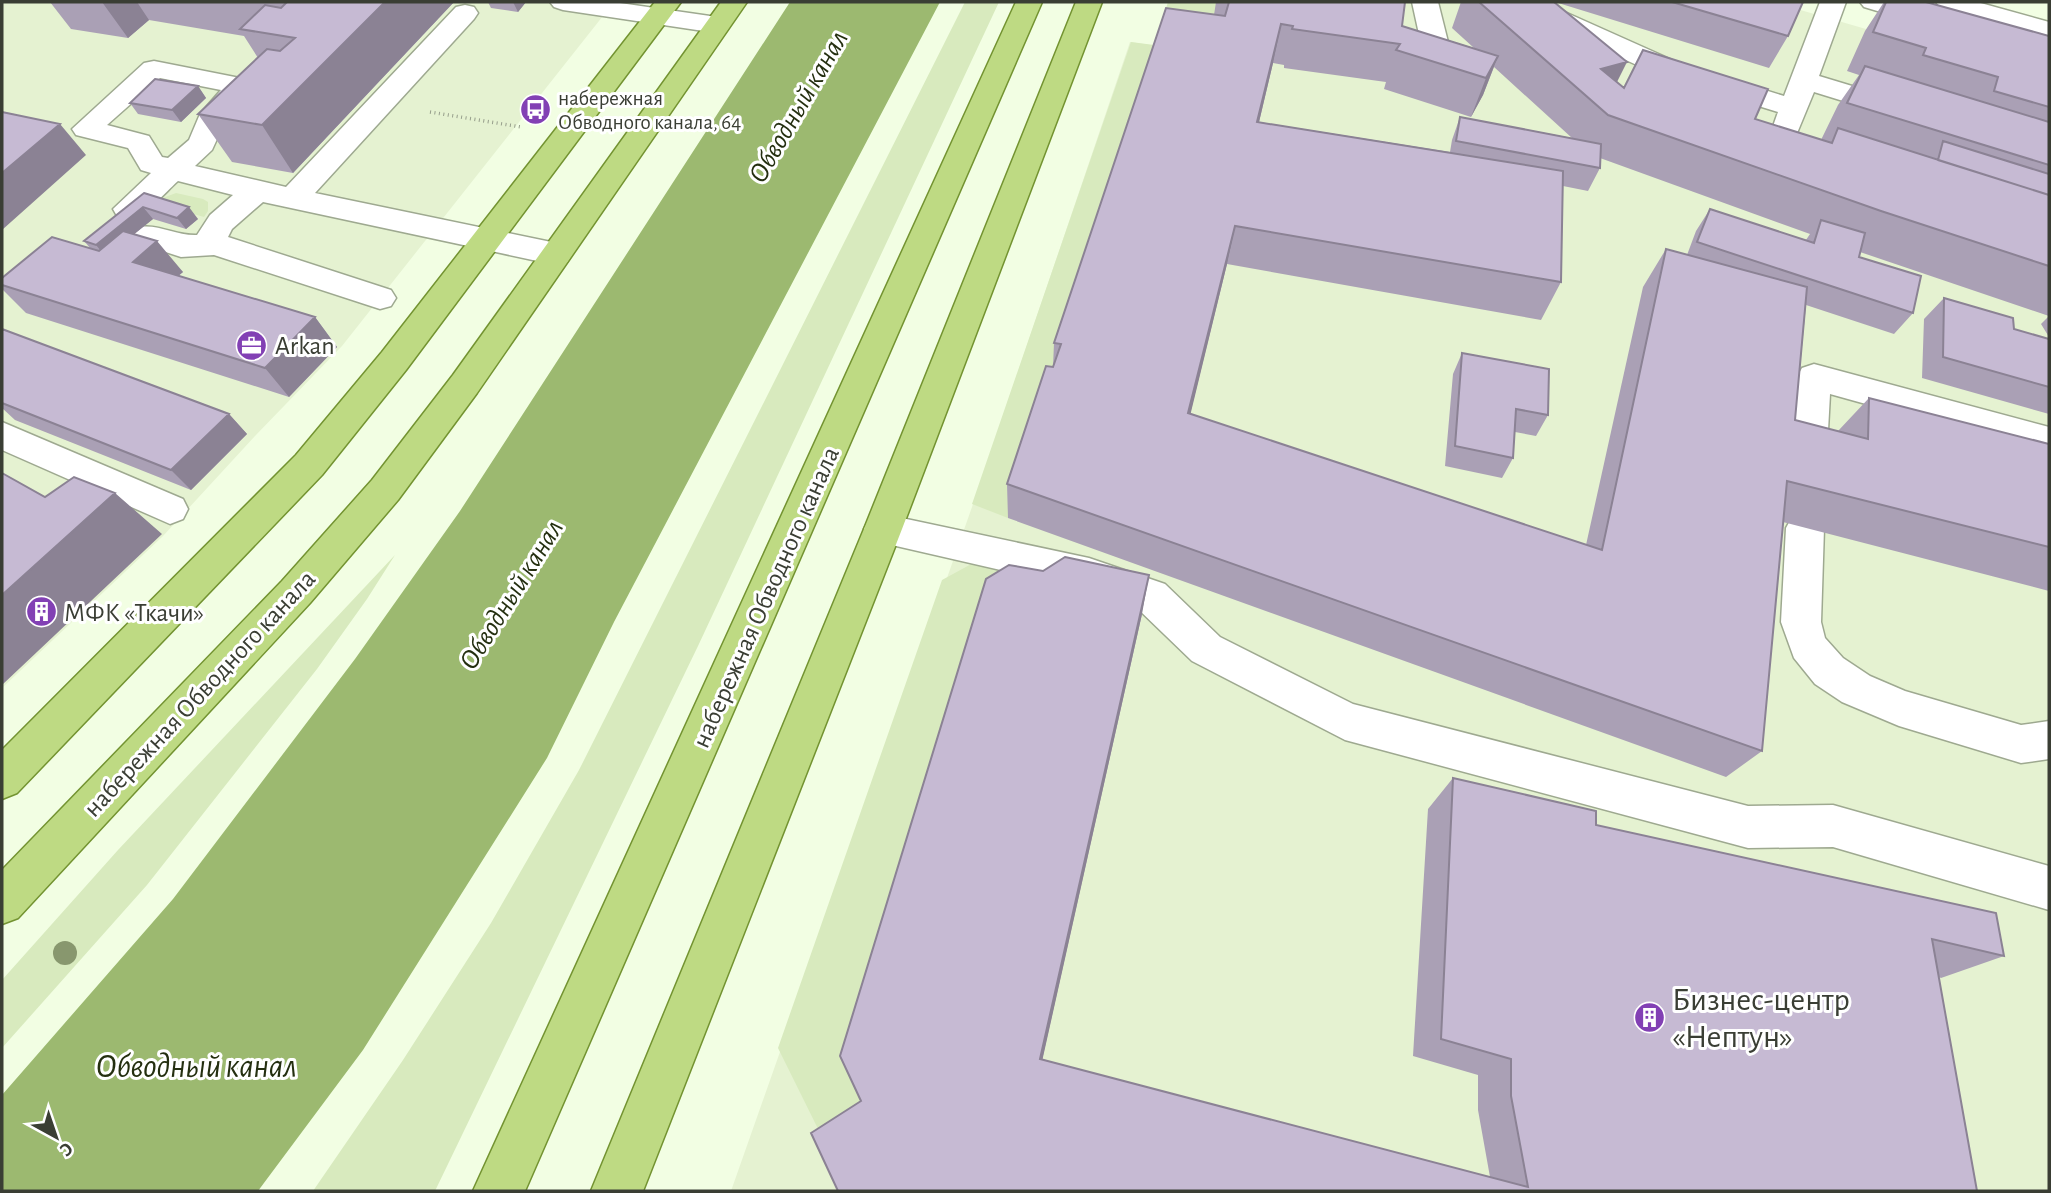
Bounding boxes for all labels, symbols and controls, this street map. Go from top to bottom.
water label: Обводный канал [744,26,854,188]
place label: набережная Обводного канала, 64 [558,88,741,133]
bus stop icon: набережная Обводного канала, 64 [518,93,552,127]
office icon: Arkan [235,328,269,362]
place label: Arkan [275,333,335,359]
street label: набережная Обводного канала [688,443,844,752]
water label: Обводный канал [455,515,569,675]
street label: набережная Обводного канала [79,565,321,822]
building icon: МФК «Ткачи» [24,595,58,629]
place label: МФК «Ткачи» [64,600,204,626]
place label: Бизнес-центр «Нептун» [1672,984,1850,1053]
building icon: Бизнес-центр «Нептун» [1632,1000,1666,1034]
water label: Обводный канал [95,1051,297,1084]
north arrow [21,1102,91,1172]
text: С [56,1138,76,1160]

